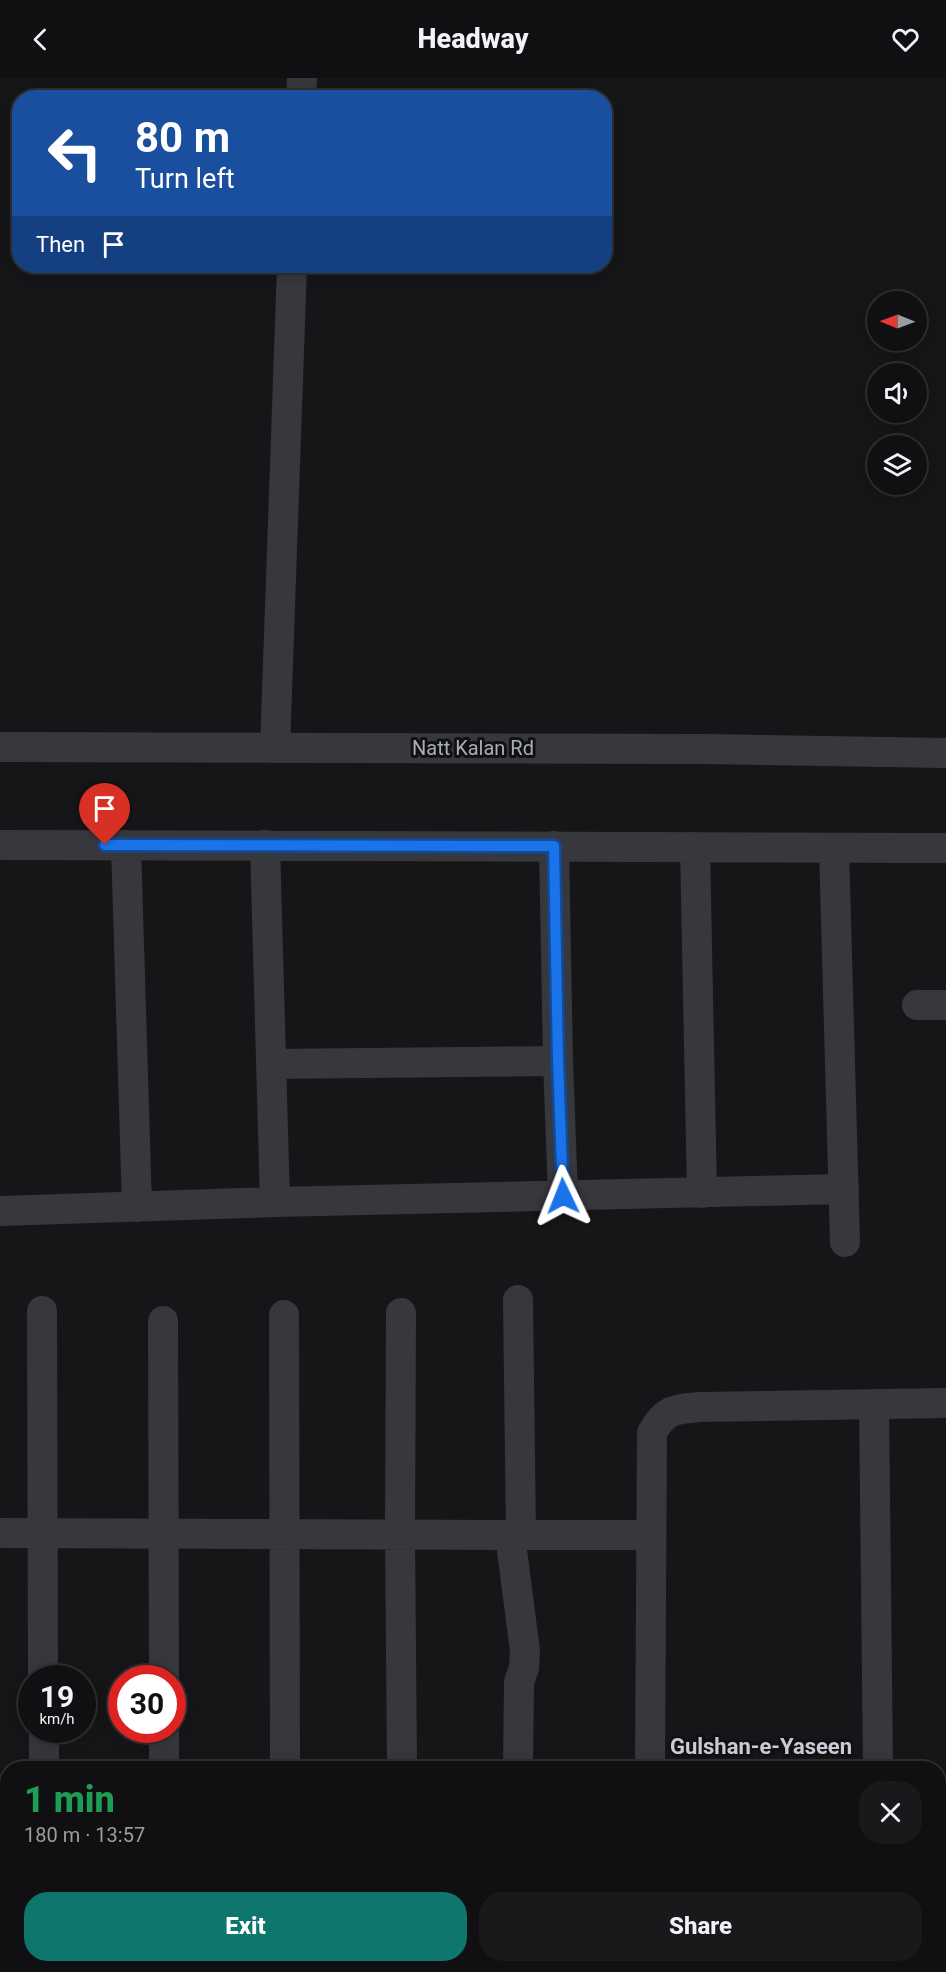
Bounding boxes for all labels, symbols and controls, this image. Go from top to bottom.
icon: back [24,23,57,56]
text: Headway [418,23,528,55]
icon: heart [889,23,922,56]
text: 80 m [135,113,230,162]
icon: left [36,114,114,192]
text: Turn left [135,163,235,195]
icon: arrive [97,228,130,261]
text: Then [36,232,85,257]
north arrow [867,291,927,351]
map controls [867,291,927,495]
button: sound [867,363,927,423]
button: layers [867,435,927,495]
street label: Natt Kalan Rd [412,736,534,760]
pin [79,783,130,845]
icon: arrive [88,792,121,825]
position arrow [531,1164,595,1228]
speed limit sign: 30 [108,1665,186,1743]
text: 19 [40,1679,74,1714]
text: km/h [39,1710,75,1728]
district label: Gulshan-e-Yaseen [670,1734,852,1759]
text: 1 min [24,1779,115,1821]
button: close [859,1781,922,1844]
text: 180 m · 13:57 [24,1823,145,1847]
button: Exit [24,1892,467,1961]
button: Share [479,1892,922,1961]

